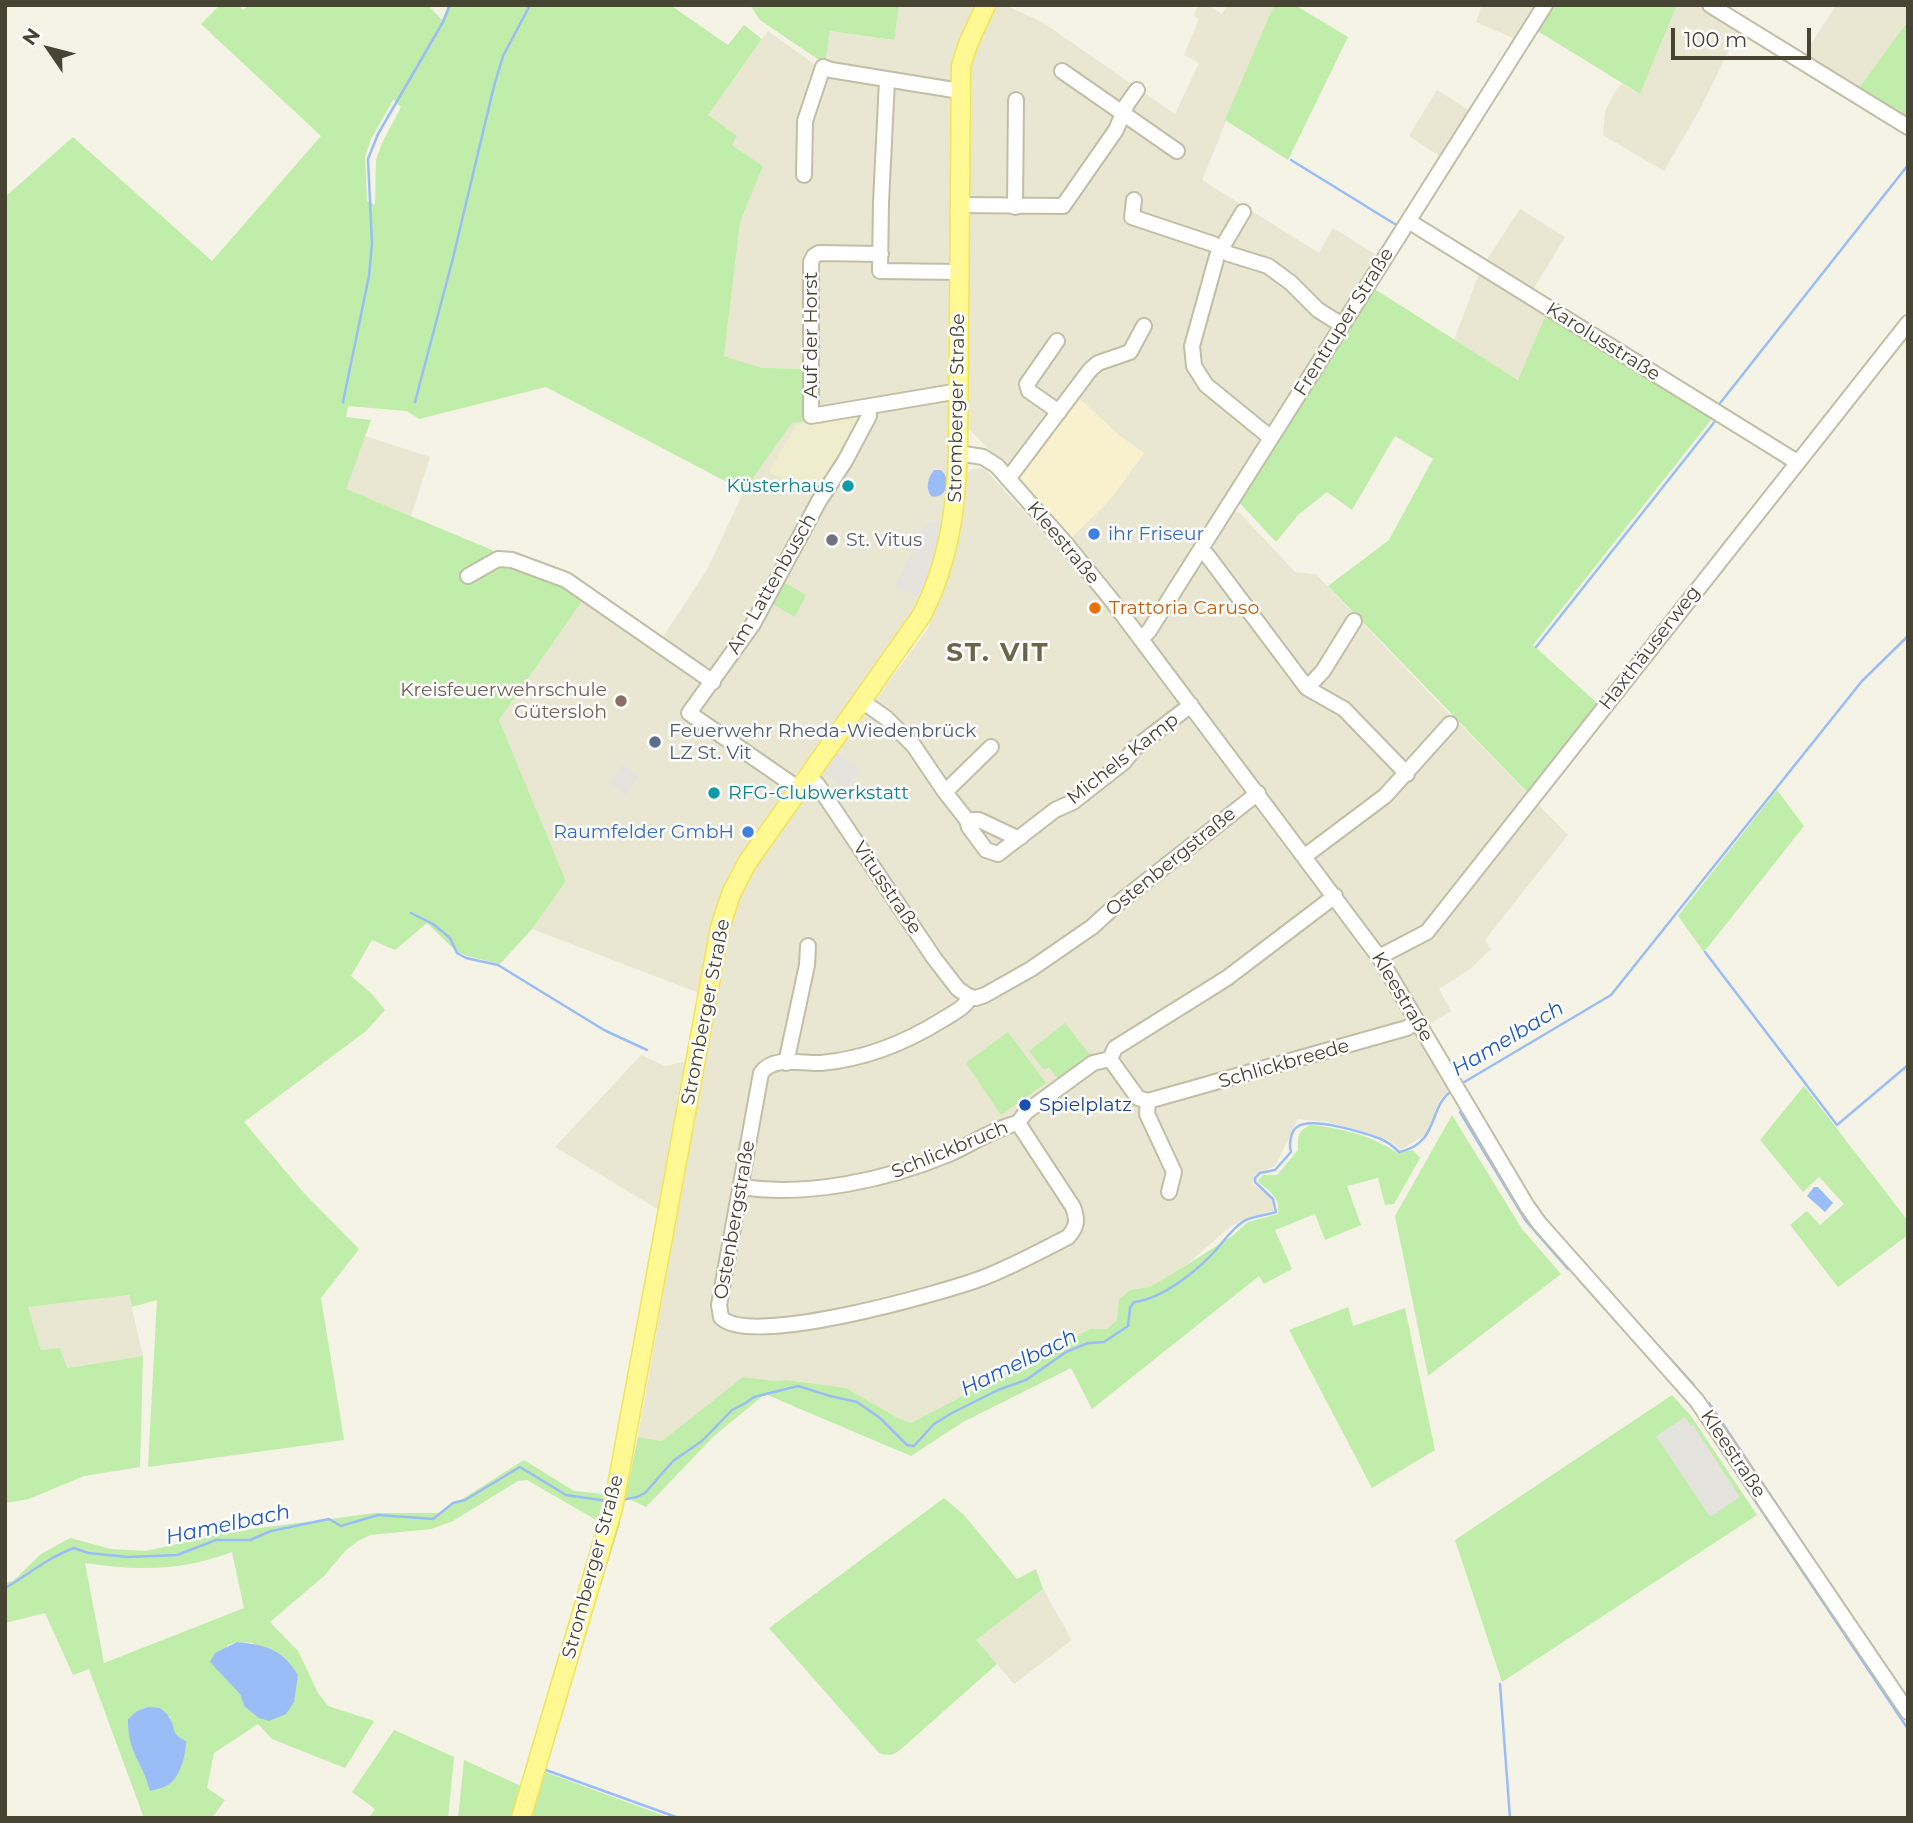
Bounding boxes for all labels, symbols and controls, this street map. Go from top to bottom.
north arrow [14,14,84,84]
scale bar [1675,14,1815,58]
text: N [18,24,45,50]
text: 100 m [1684,27,1747,52]
street label: Frentruper Straße [1289,244,1399,400]
street label: Auf der Horst [800,272,822,398]
street label: Karolusstraße [1542,298,1664,386]
street label: Stromberger Straße [944,313,970,503]
place label: Küsterhaus [726,475,834,497]
marker: Küsterhaus [840,478,856,494]
street label: Kleestraße [1022,497,1104,589]
street label: Am Lattenbusch [722,510,822,658]
place label: ihr Friseur [1108,523,1204,545]
marker: ihr Friseur [1086,526,1102,542]
place label: St. Vitus [846,529,922,551]
marker: St. Vitus [824,532,840,548]
street label: Haxthäuserweg [1595,582,1705,714]
place label: Trattoria Caruso [1109,597,1259,619]
marker: Trattoria Caruso [1087,600,1103,616]
district label: ST. VIT [947,637,1049,669]
place label: Kreisfeuerwehrschule Gütersloh [400,679,607,723]
marker: Kreisfeuerwehrschule Gütersloh [613,693,629,709]
street label: Michels Kamp [1063,708,1183,810]
place label: Feuerwehr Rheda-Wiedenbrück LZ St. Vit [669,720,976,764]
marker: Feuerwehr Rheda-Wiedenbrück LZ St. Vit [647,734,663,750]
place label: RFG-Clubwerkstatt [728,782,909,804]
marker: RFG-Clubwerkstatt [706,785,722,801]
street label: Ostenbergstraße [1101,803,1241,921]
place label: Raumfelder GmbH [553,821,734,843]
marker: Raumfelder GmbH [740,824,756,840]
street label: Vitusstraße [848,837,926,939]
street label: Stromberger Straße [677,917,735,1107]
street label: Kleestraße [1366,948,1438,1046]
water label: Hamelbach [1447,996,1569,1082]
street label: Schlickbreede [1216,1034,1352,1094]
place label: Spielplatz [1039,1094,1132,1116]
marker: Spielplatz [1017,1097,1033,1113]
street label: Schlickbruch [888,1116,1012,1184]
street label: Ostenbergstraße [710,1139,760,1301]
water label: Hamelbach [957,1324,1081,1402]
street label: Kleestraße [1695,1406,1771,1502]
street label: Stromberger Straße [557,1473,629,1661]
water label: Hamelbach [164,1500,292,1550]

